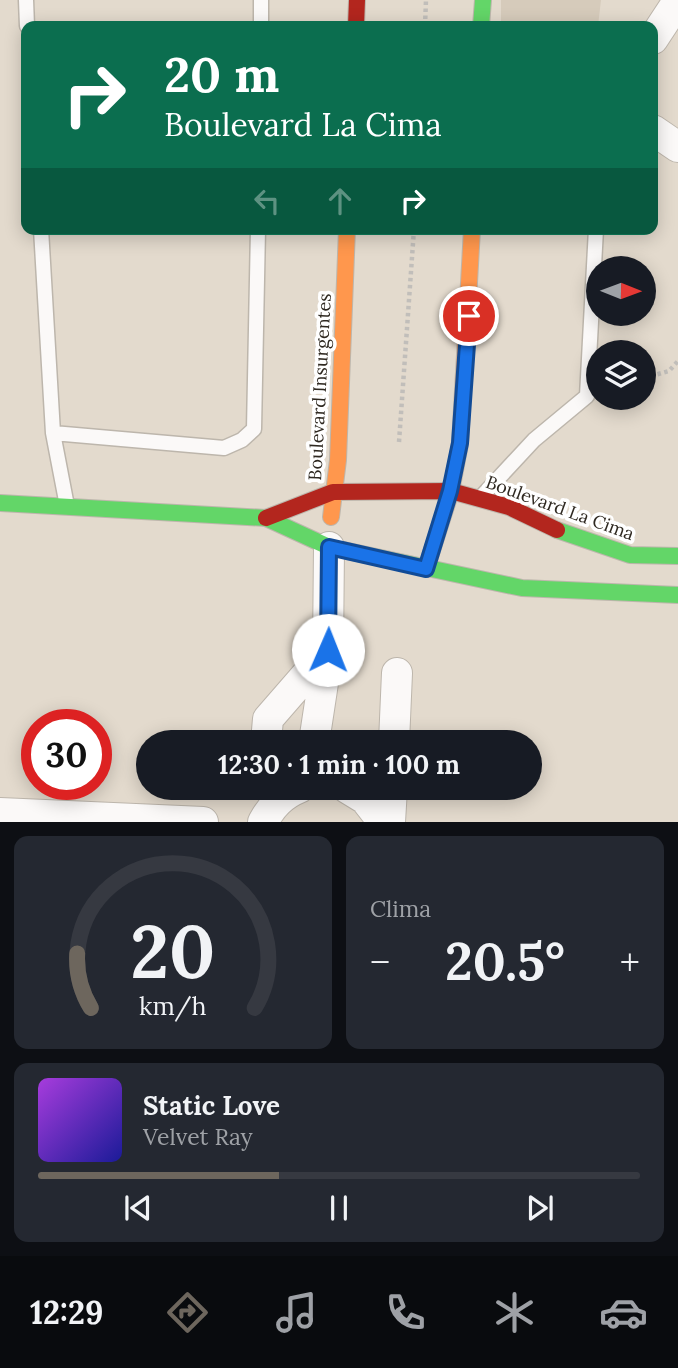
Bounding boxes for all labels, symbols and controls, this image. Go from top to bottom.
text: 20 m [164,43,279,105]
icon: right [49,49,140,140]
text: Boulevard La Cima [164,104,442,145]
icon: left [248,182,286,220]
icon: ahead [321,182,359,220]
icon: right [394,182,432,220]
north arrow [586,256,656,326]
map controls [586,256,656,410]
pin [439,286,499,346]
street label: Boulevard Insurgentes [303,293,336,481]
icon: arrive [450,297,488,335]
button: layers [586,340,656,410]
street label: Boulevard La Cima [483,470,638,545]
position arrow [291,613,365,687]
speed limit sign: 30 [21,709,112,800]
text: 12:30 · 1 min · 100 m [218,748,460,781]
text: Clima [370,894,431,923]
text: 20 [130,906,216,999]
text: 20.5° [445,928,565,994]
text: − [370,938,390,986]
text: + [620,938,640,986]
text: km/h [139,990,207,1022]
text: Static Love [143,1089,280,1122]
text: Velvet Ray [143,1122,253,1151]
icon: previous [119,1189,157,1227]
icon: pause [320,1189,358,1227]
icon: next [521,1189,559,1227]
icon: directions [163,1288,212,1337]
icon: music [272,1288,321,1337]
icon: phone [381,1288,430,1337]
icon: climate [490,1288,539,1337]
icon: car [599,1288,648,1337]
text: 12:29 [30,1292,104,1333]

